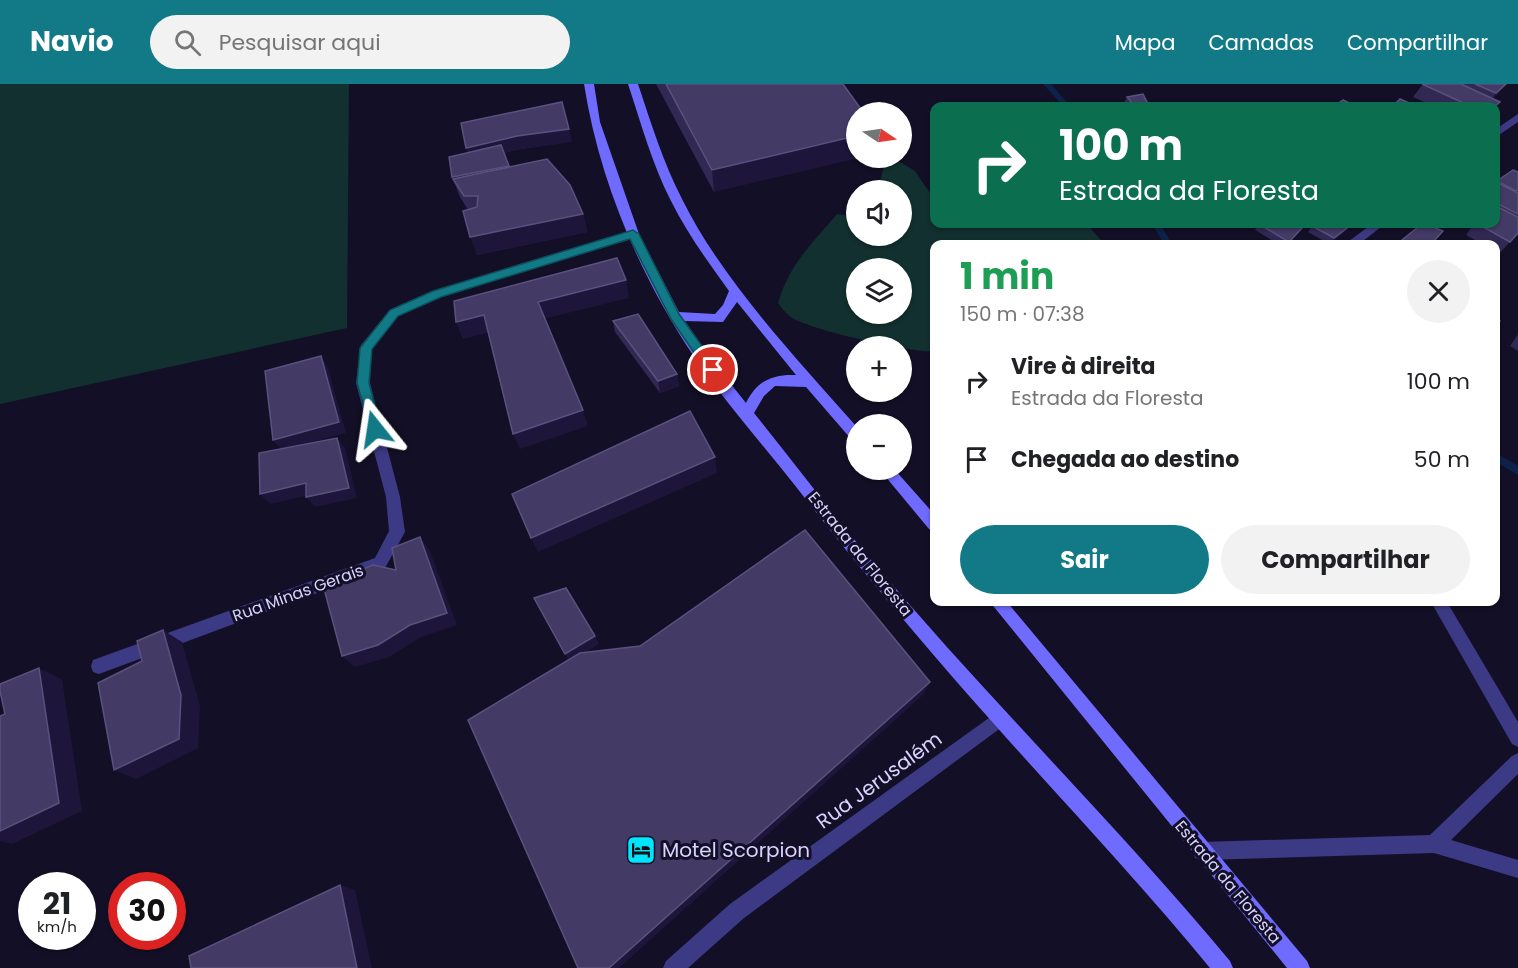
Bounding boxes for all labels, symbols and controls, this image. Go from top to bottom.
search box [150,15,570,69]
text: Navio [30,22,114,61]
icon: search [171,26,204,59]
text: Pesquisar aqui [219,27,381,58]
text: Mapa [1115,28,1175,57]
text: Camadas [1208,28,1314,57]
text: Compartilhar [1347,28,1488,57]
north arrow [846,102,912,168]
map controls [846,102,912,480]
text: 100 m [1059,116,1183,175]
icon: right [960,126,1038,204]
text: Estrada da Floresta [1059,172,1319,209]
button: sound [846,180,912,246]
text: 1 min [960,251,1054,302]
button: layers [846,258,912,324]
button: close [1407,260,1470,323]
text: 150 m · 07:38 [960,300,1085,328]
button: + [846,336,912,402]
pin [687,344,738,395]
text: Vire à direita [1011,351,1156,382]
icon: arrive [696,353,729,386]
icon: right [960,365,993,398]
text: 100 m [1407,366,1470,397]
text: Estrada da Floresta [1011,384,1204,412]
position arrow [343,397,407,461]
button: − [846,414,912,480]
icon: arrive [960,443,993,476]
text: Chegada ao destino [1011,444,1239,475]
text: 50 m [1414,444,1470,475]
street label: Estrada da Floresta [803,487,917,621]
button: Sair [960,525,1209,594]
button: Compartilhar [1221,525,1470,594]
street label: Rua Minas Gerais [229,559,367,627]
street label: Rua Jerusalém [811,725,947,835]
street label: Estrada da Floresta [1170,816,1286,948]
hotel icon: Motel Scorpion [625,834,657,866]
place label: Motel Scorpion [662,836,810,864]
speed limit sign: 30 [108,872,186,950]
text: 21 [43,882,71,925]
text: km/h [37,916,77,937]

